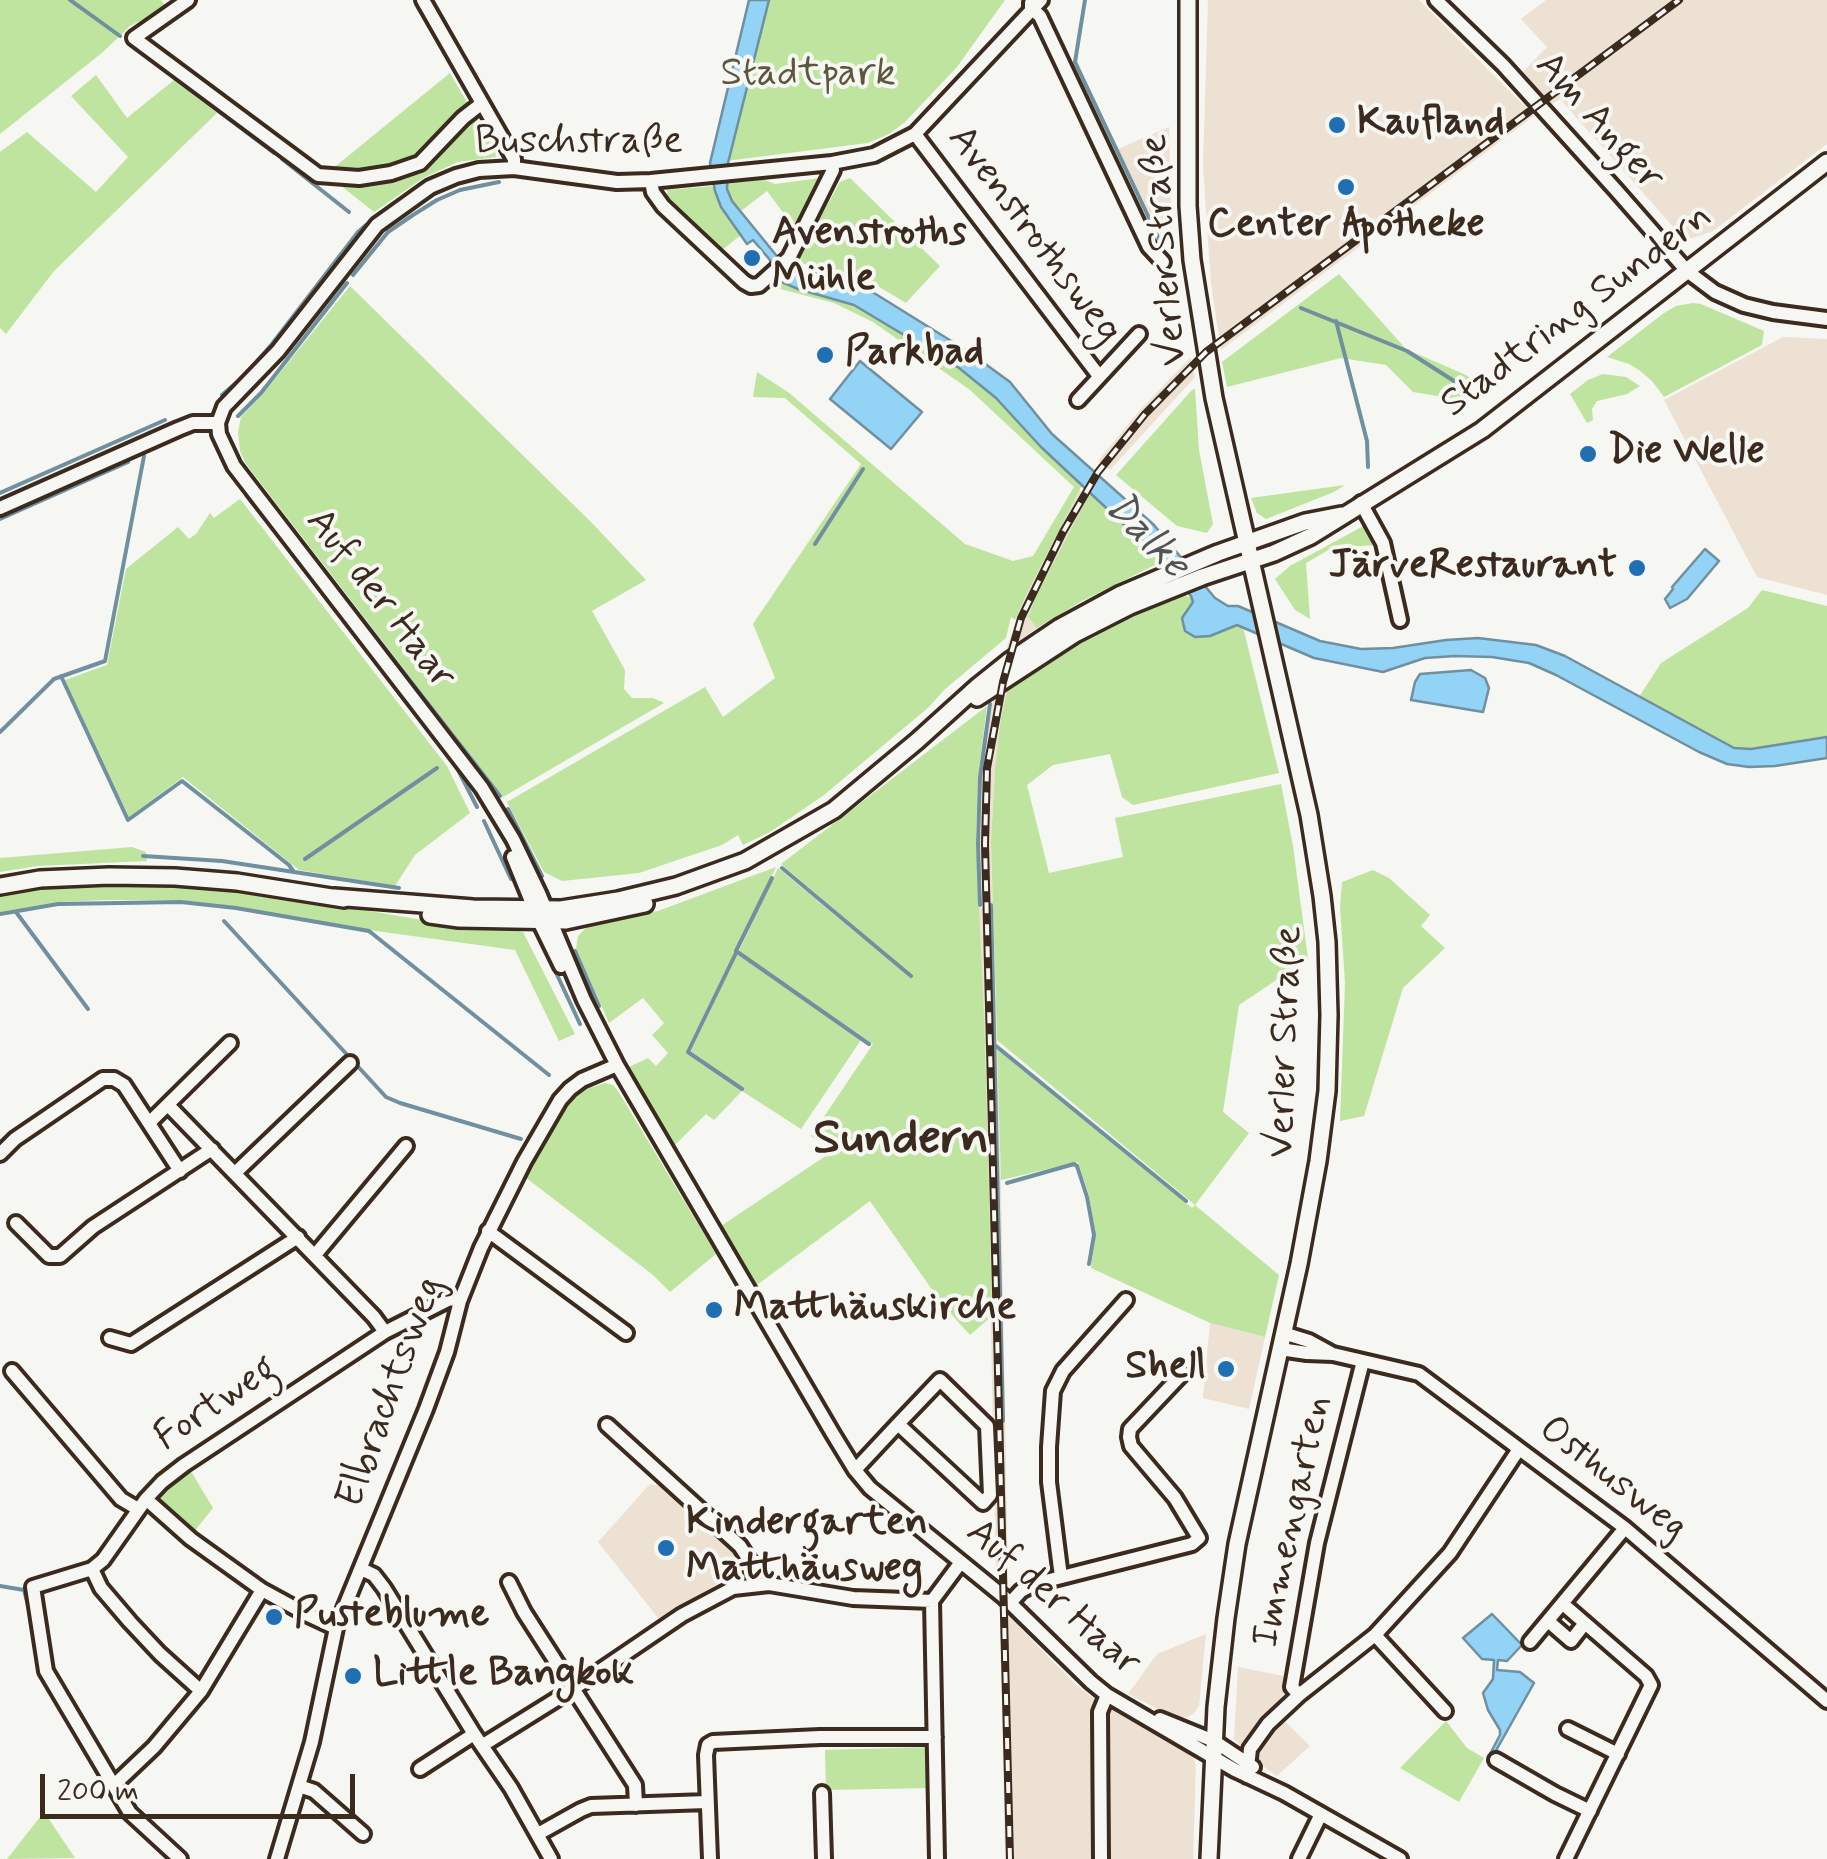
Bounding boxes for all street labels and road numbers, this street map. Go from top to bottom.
street label: Am Anger [1523,44,1673,202]
street label: Avenstrothsweg [935,117,1131,355]
street label: Buschstraße [475,120,683,168]
street label: Verler Straße [1132,132,1200,368]
street label: Stadtring Sundern [1433,194,1723,430]
street label: Auf der Haar [294,500,464,700]
street label: Verler Straße [1259,925,1315,1159]
street label: Elbrachtsweg [328,1271,456,1515]
street label: Fortweg [146,1346,288,1464]
street label: Immengarten [1244,1392,1344,1652]
street label: Osthusweg [1528,1407,1696,1553]
street label: Auf der Haar [955,1510,1149,1688]

